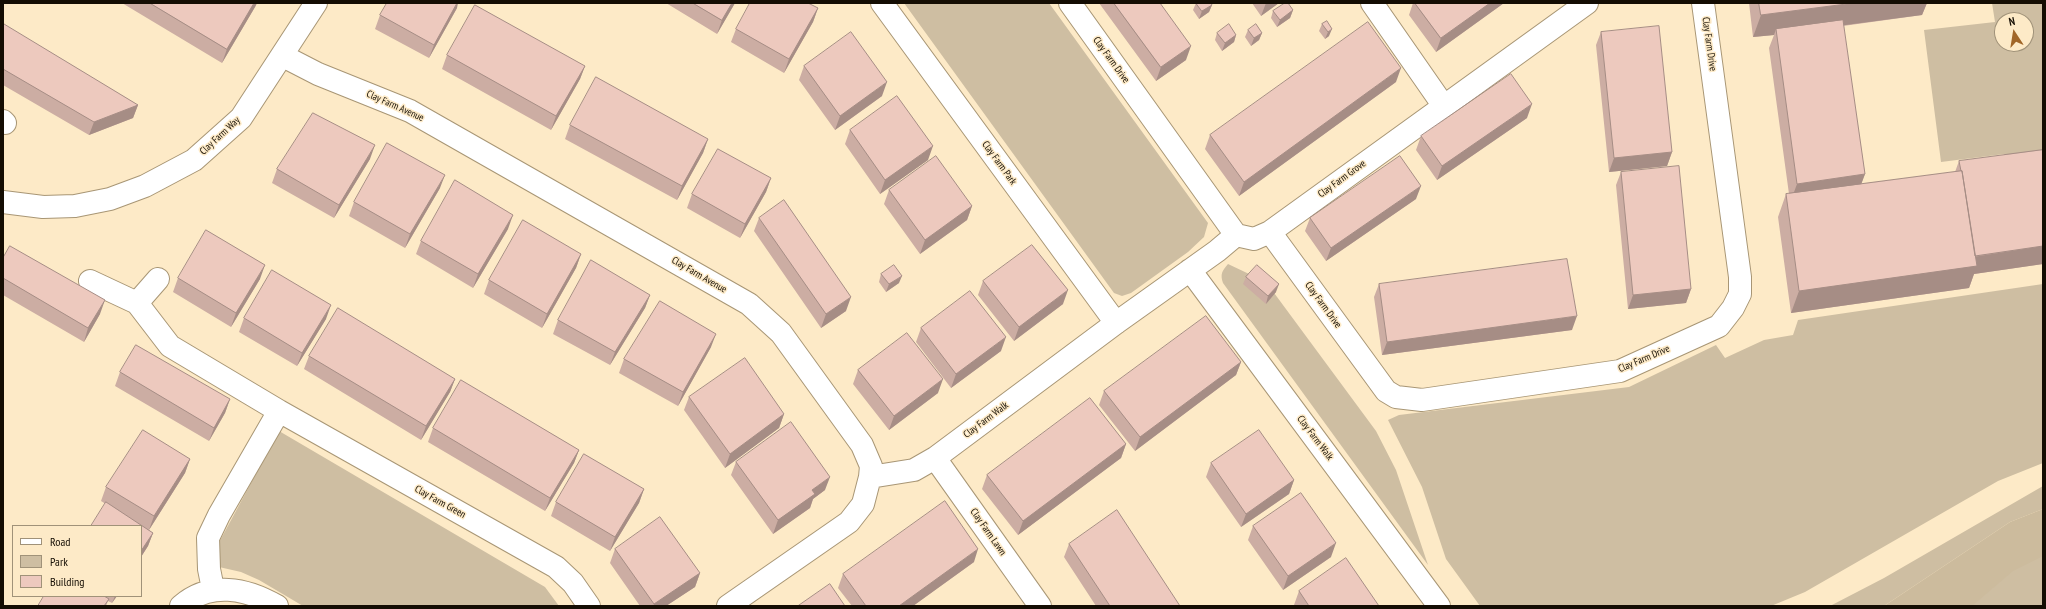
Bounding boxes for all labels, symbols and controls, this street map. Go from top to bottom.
north arrow [1994,12,2034,52]
text: N [2007,14,2016,29]
street label: Clay Farm Drive [1699,16,1719,72]
street label: Clay Farm Drive [1090,34,1132,86]
street label: Clay Farm Avenue [364,88,426,124]
street label: Clay Farm Way [197,114,243,158]
street label: Clay Farm Park [979,139,1019,187]
street label: Clay Farm Grove [1316,158,1368,200]
street label: Clay Farm Avenue [669,254,729,296]
street label: Clay Farm Drive [1302,279,1344,331]
street label: Clay Farm Drive [1617,343,1671,375]
street label: Clay Farm Walk [961,399,1011,441]
street label: Clay Farm Walk [1294,413,1336,463]
street label: Clay Farm Green [412,483,468,521]
street label: Clay Farm Lawn [967,506,1009,558]
legend [12,525,142,597]
text: Road [50,534,70,549]
text: Park [50,554,68,569]
text: Building [50,574,85,589]

